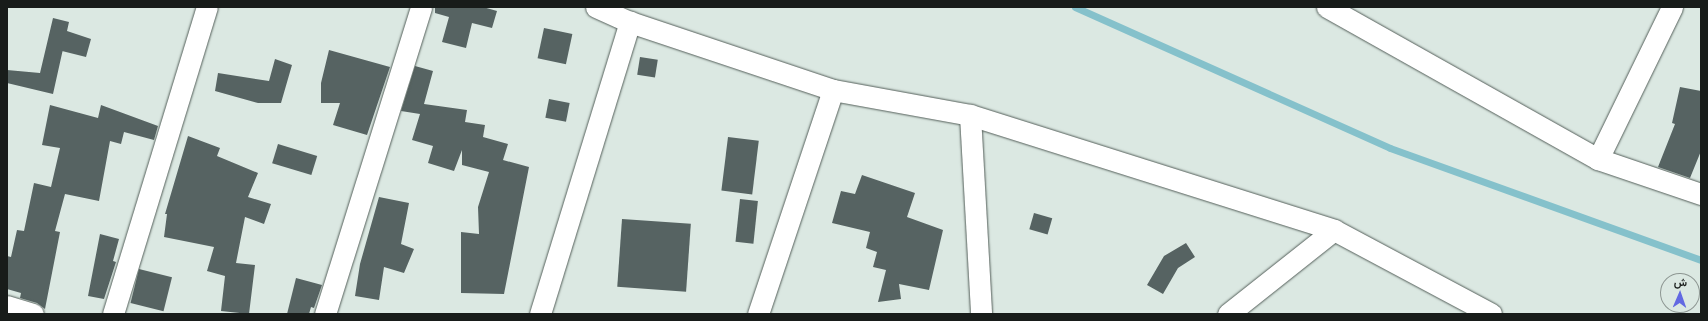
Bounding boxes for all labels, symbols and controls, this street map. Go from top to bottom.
north arrow [1660,273,1700,313]
text: ش [1674,275,1687,289]

